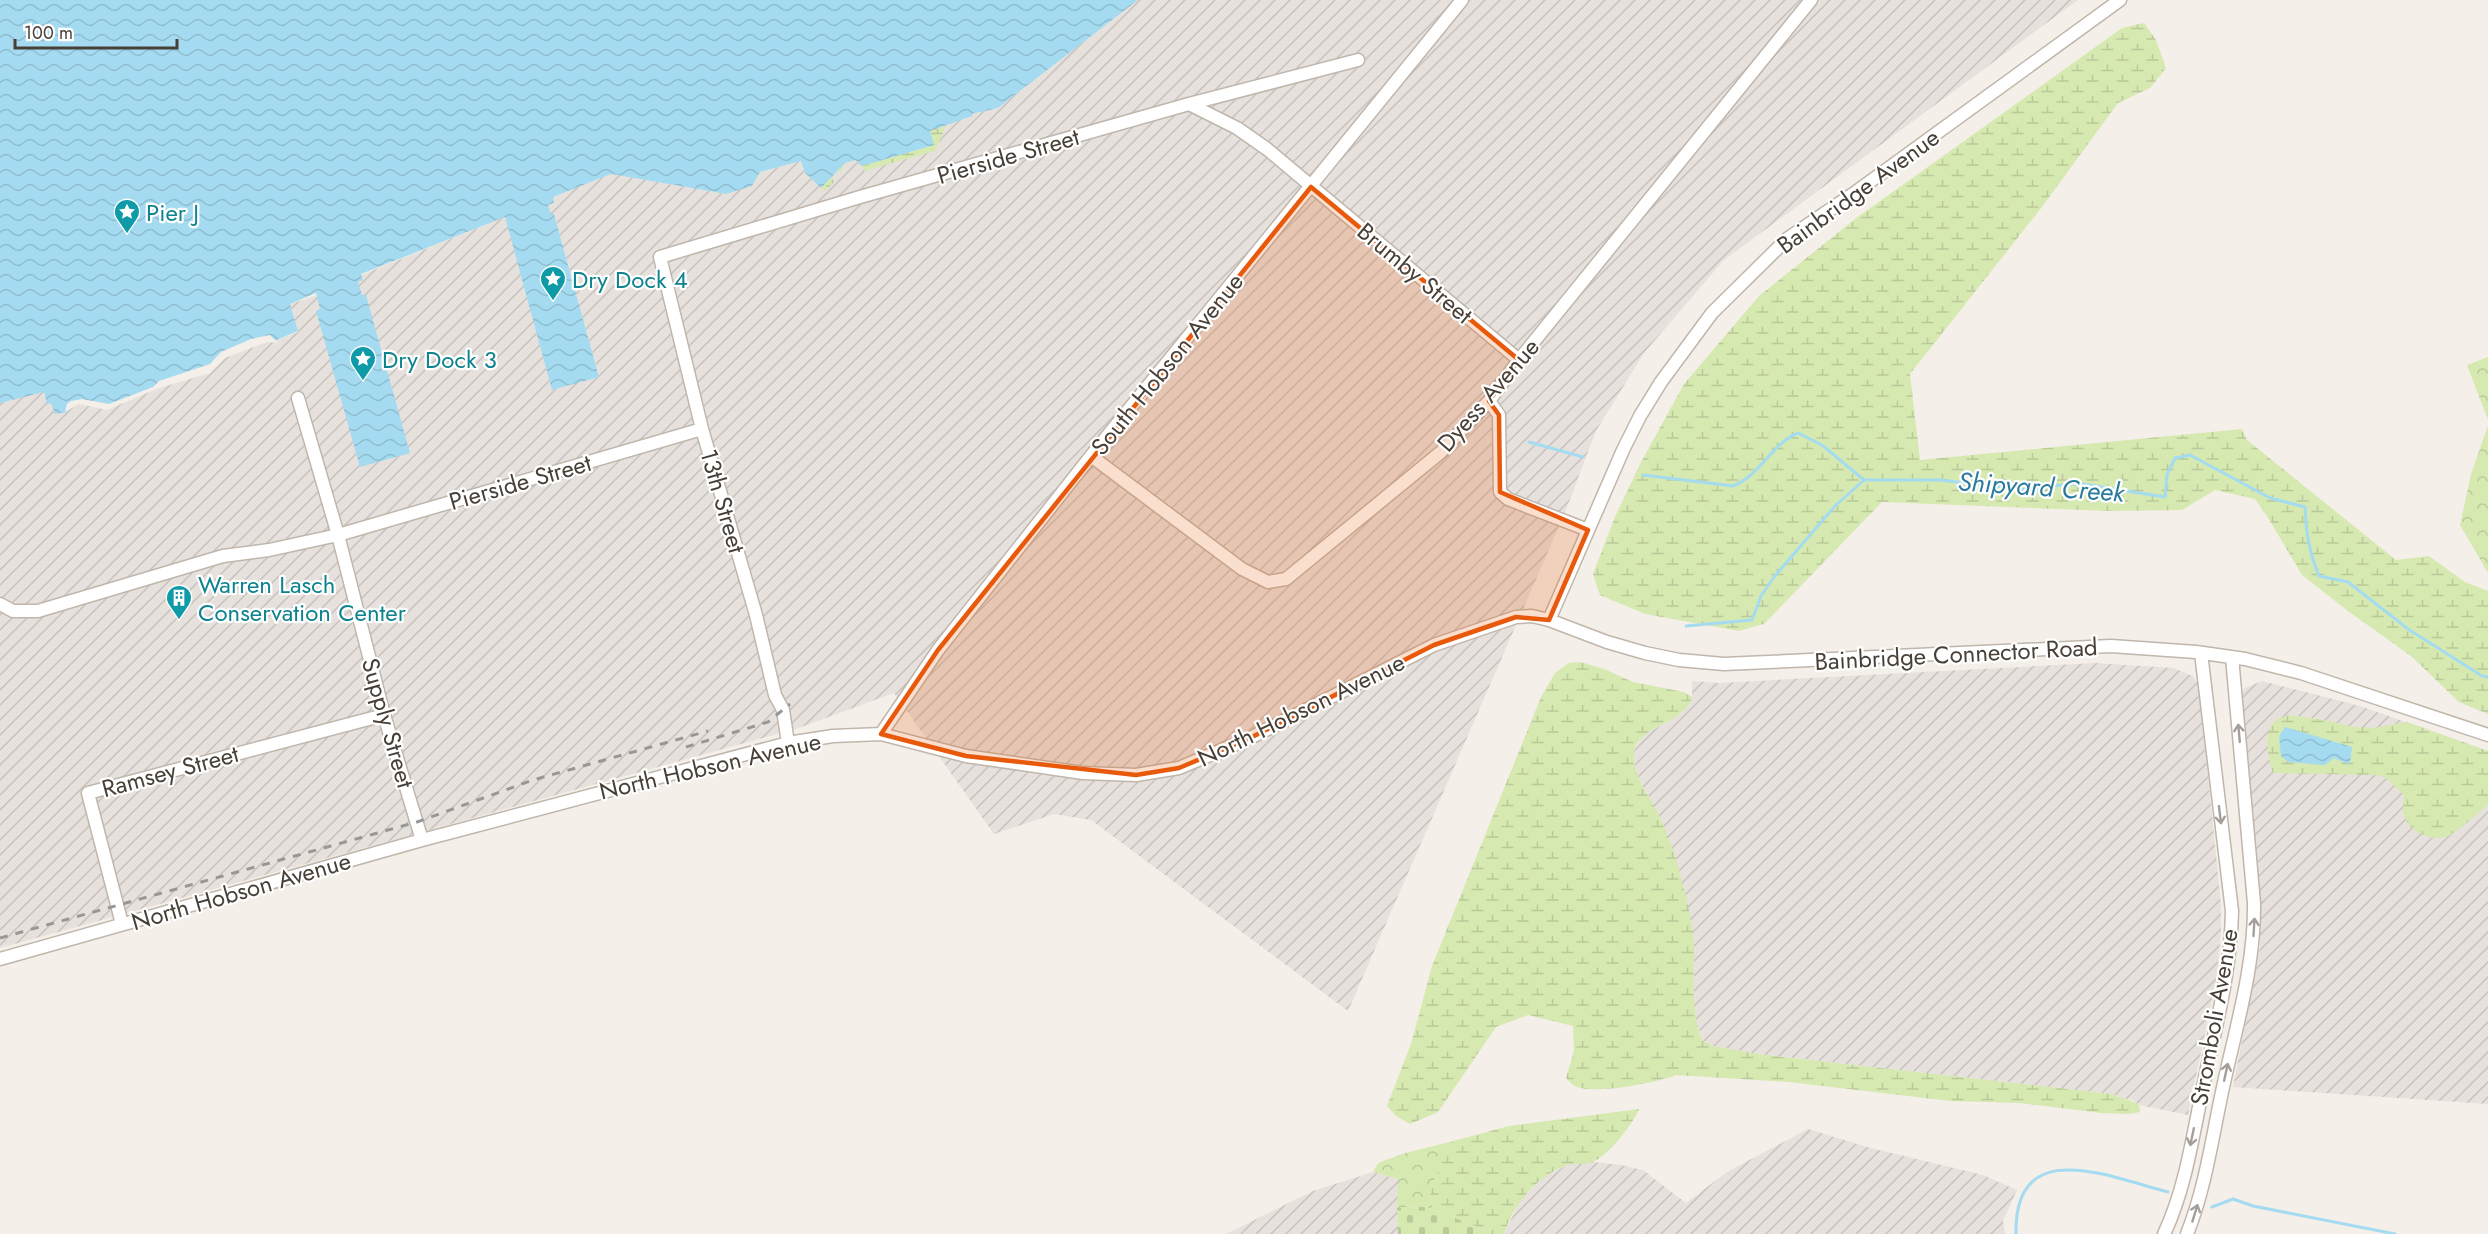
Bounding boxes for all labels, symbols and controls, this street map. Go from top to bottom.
scale bar [15,12,177,50]
text: 100 m [24,20,73,46]
street label: Pierside Street [933,119,1083,193]
street label: Bainbridge Avenue [1769,120,1947,262]
place label: Pier J [146,195,199,230]
place icon: Pier J [112,197,142,235]
street label: Brumby Street [1350,214,1481,332]
place label: Dry Dock 4 [572,262,688,297]
place icon: Dry Dock 4 [538,264,568,302]
street label: South Hobson Avenue [1082,265,1252,463]
street label: Dyess Avenue [1429,330,1547,460]
place label: Dry Dock 3 [382,342,497,377]
place icon: Dry Dock 3 [348,344,378,382]
street label: Pierside Street [445,445,595,519]
street label: 13th Street [691,445,755,557]
water label: Shipyard Creek [1957,462,2127,512]
place label: Warren Lasch Conservation Center [198,567,407,630]
building icon: Warren Lasch Conservation Center [164,583,194,621]
street label: Bainbridge Connector Road [1814,629,2098,679]
street label: North Hobson Avenue [1191,645,1411,775]
street label: Supply Street [353,654,423,792]
street label: North Hobson Avenue [596,723,824,809]
one-way arrow [2233,724,2244,744]
street label: Ramsey Street [98,736,243,806]
one-way arrow [2215,805,2226,825]
street label: North Hobson Avenue [127,843,355,939]
one-way arrow [2248,918,2259,938]
street label: Stromboli Avenue [2181,926,2247,1108]
one-way arrow [2221,1063,2233,1082]
one-way arrow [2186,1126,2197,1146]
one-way arrow [2190,1204,2201,1223]

